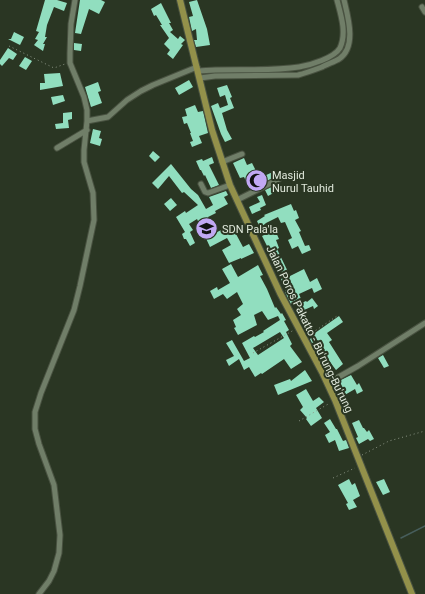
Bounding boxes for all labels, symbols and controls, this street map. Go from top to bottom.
mosque icon: Masjid Nurul Tauhid [243,168,269,194]
place label: Masjid Nurul Tauhid [272,169,334,195]
school or university icon: SDN Pala'la [194,216,220,242]
place label: SDN Pala'la [222,223,278,236]
street label: Jalan Poros Pakatto - Bu'rung-Bu'rung [263,244,356,415]

